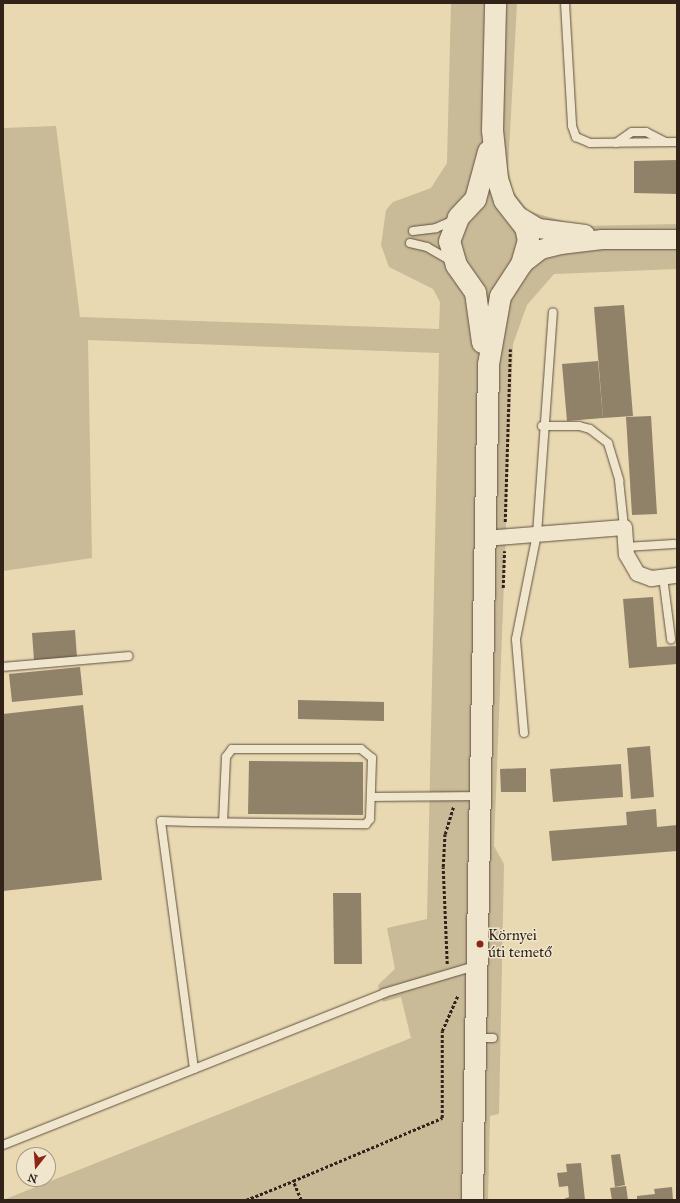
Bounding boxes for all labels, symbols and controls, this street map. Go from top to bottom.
place label: Környei úti temető [488,926,552,961]
marker: Környei úti temető [475,939,485,949]
north arrow [16,1147,56,1187]
text: N [26,1170,39,1186]

